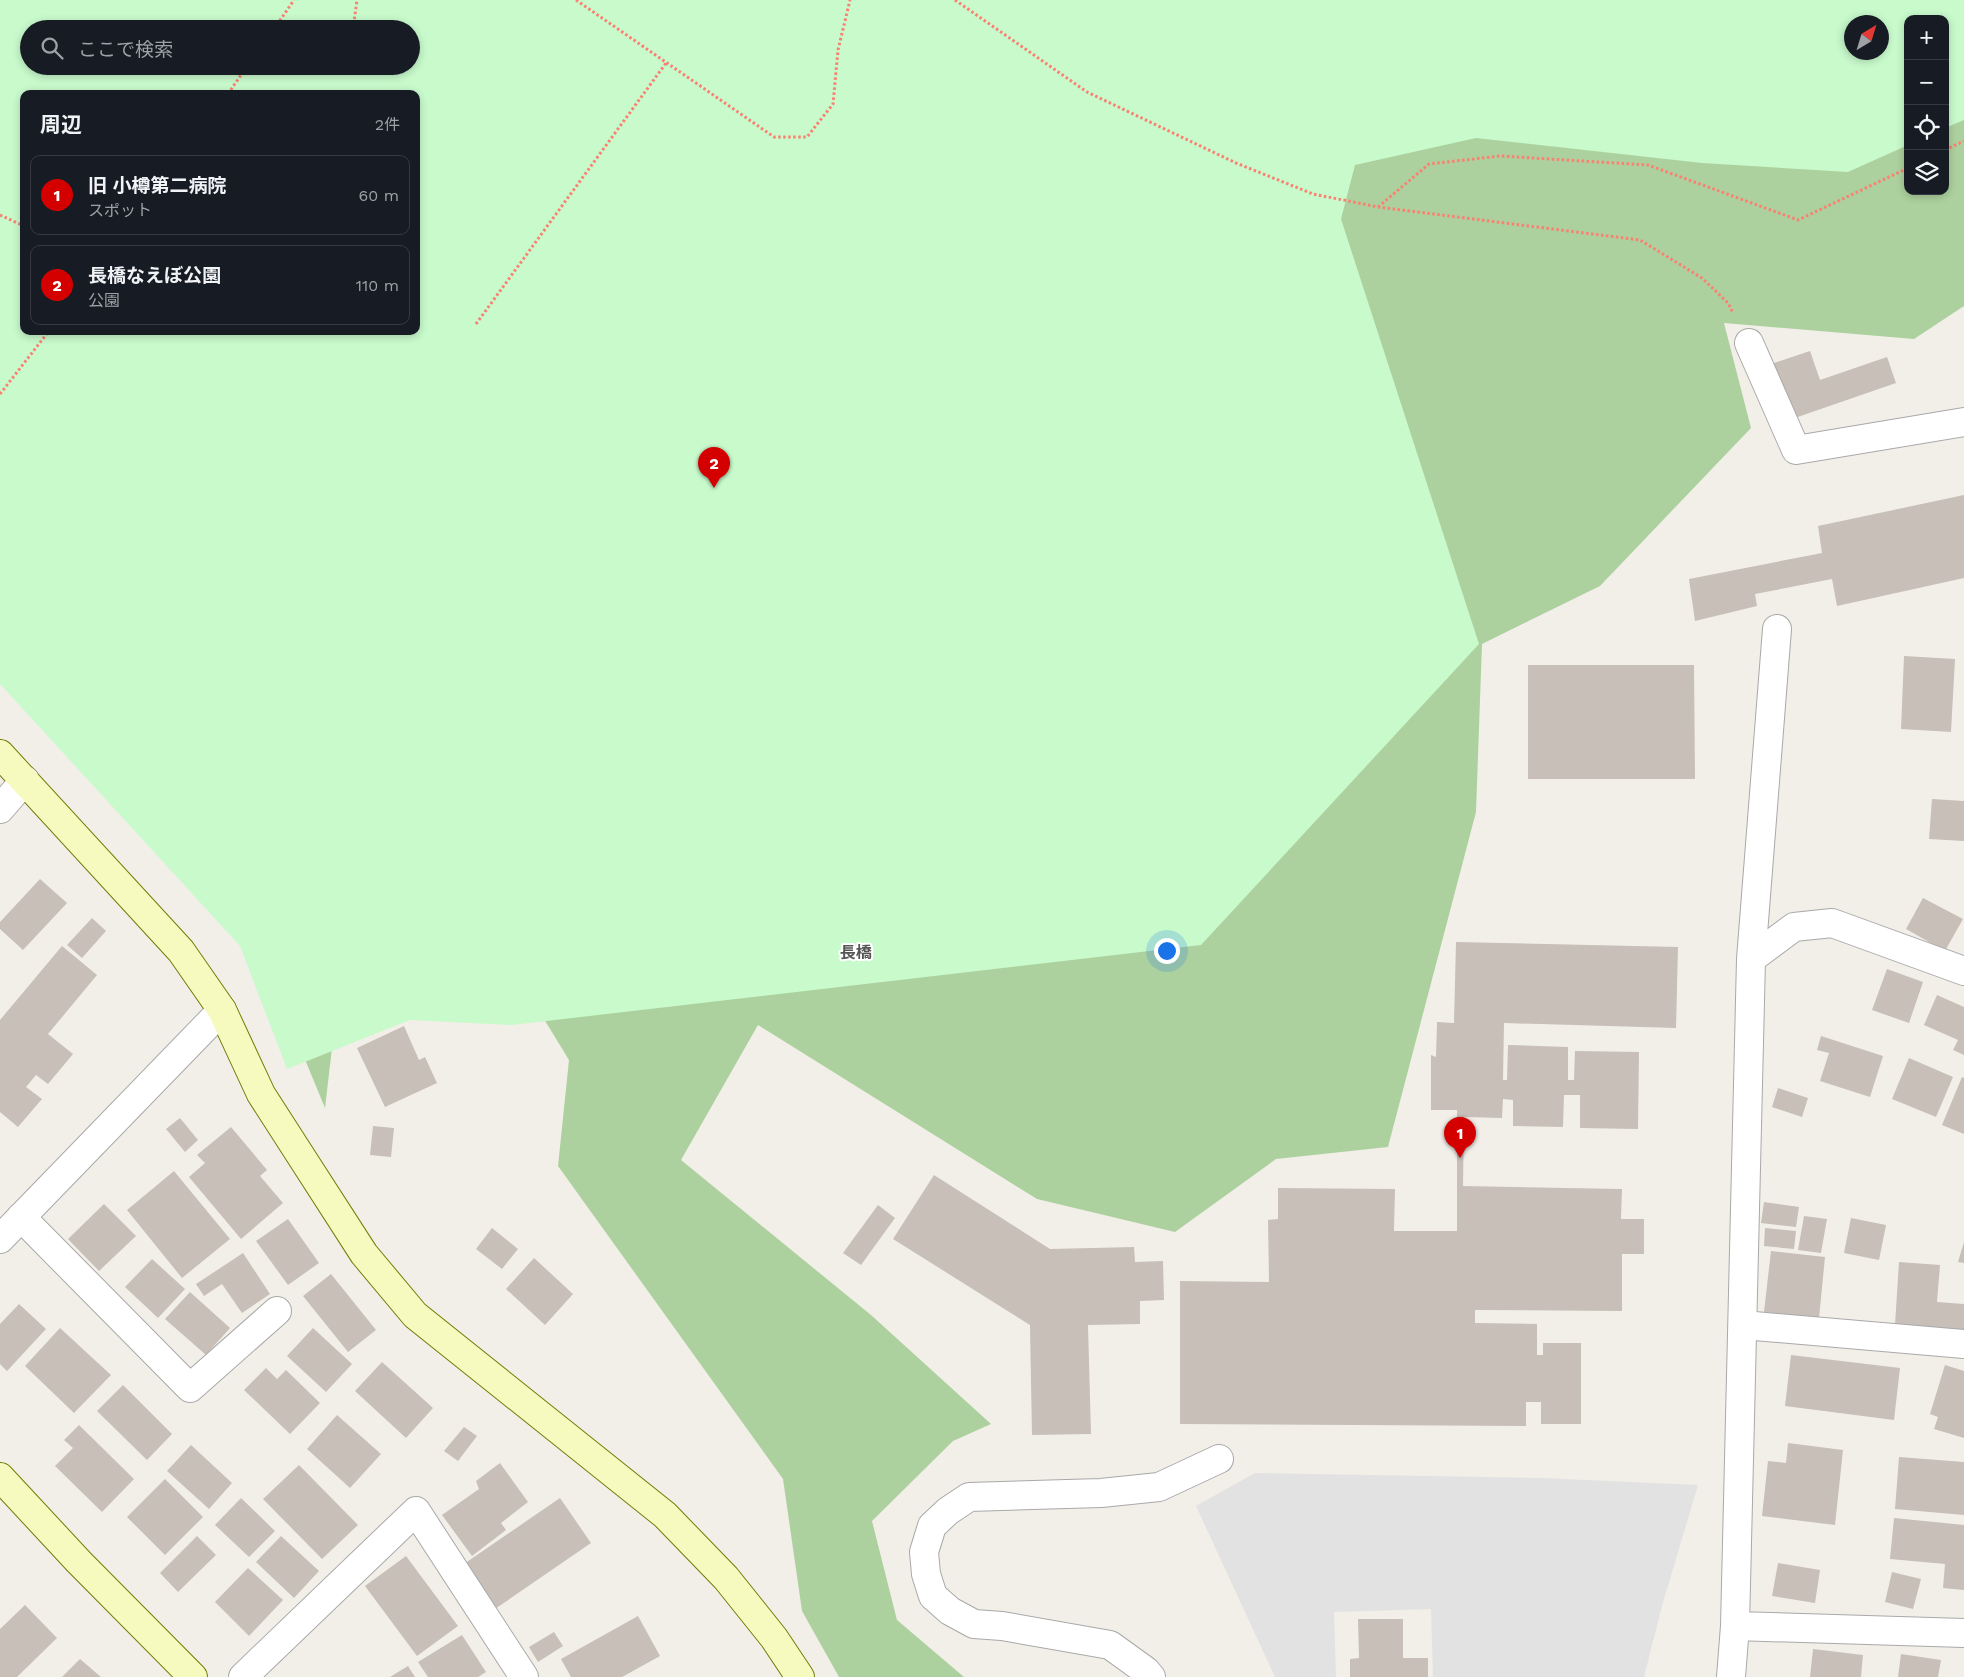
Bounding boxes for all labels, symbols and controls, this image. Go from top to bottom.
north arrow [1844,15,1889,60]
map controls [1904,15,1949,195]
button: + [1904,15,1949,60]
search box [20,20,420,75]
icon: search [38,34,66,62]
text: ここで検索 [78,38,173,61]
button: − [1904,60,1949,105]
button: locate [1904,105,1949,150]
text: 周辺 [40,112,82,137]
text: 2件 [375,115,400,134]
button: layers [1904,150,1949,195]
text: 旧 小樽第二病院 [88,174,226,197]
text: 1 [54,186,60,205]
text: 60 m [359,186,399,205]
text: スポット [88,201,152,220]
text: 長橋なえぼ公園 [88,264,221,287]
text: 2 [52,276,62,295]
text: 110 m [356,276,399,295]
text: 公園 [88,291,120,310]
pin: 2 [698,447,730,488]
your location [1154,938,1180,964]
district label: 長橋 [840,943,872,962]
pin: 1 [1444,1117,1476,1158]

